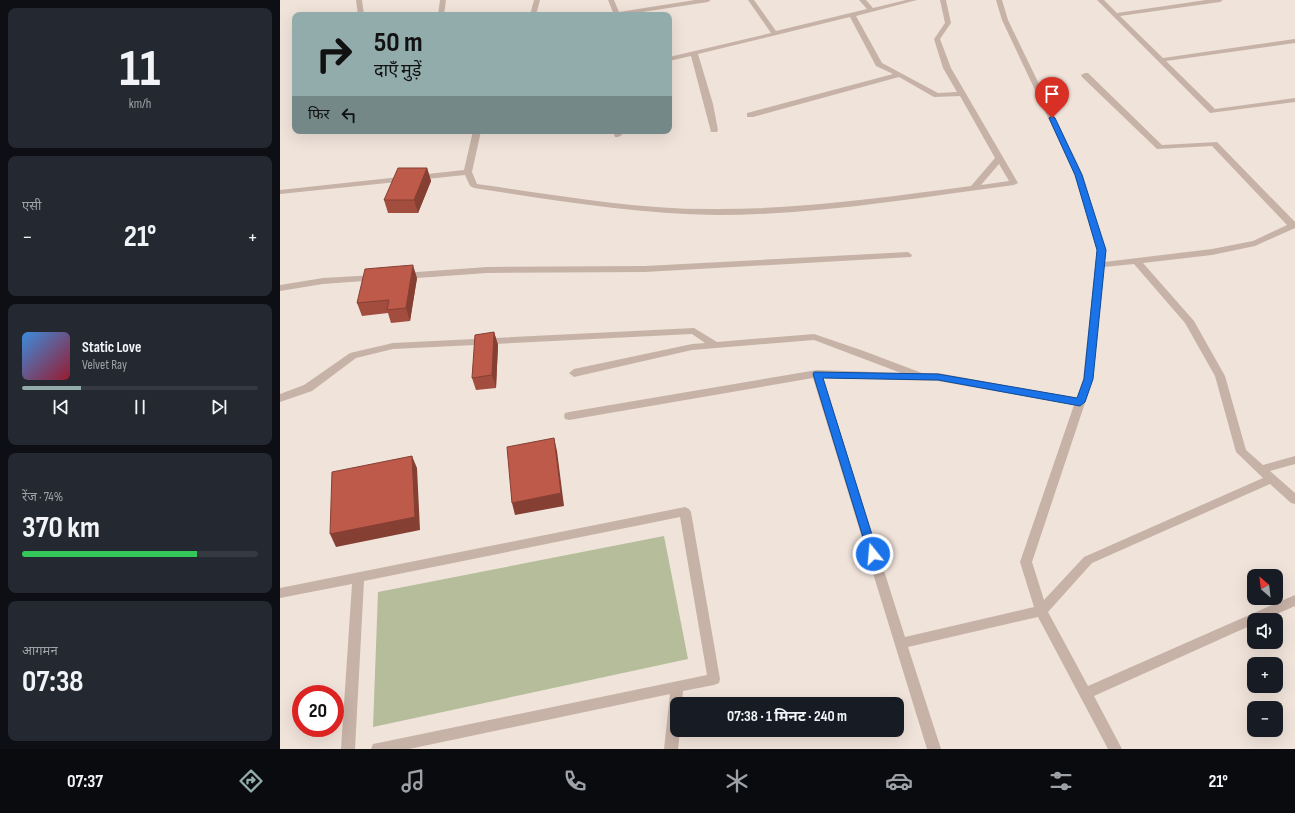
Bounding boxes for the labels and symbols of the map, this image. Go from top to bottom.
pin [1035,77,1069,118]
position arrow [852,533,894,575]
north arrow [1247,569,1283,605]
speed limit sign: 20 [292,685,344,737]

